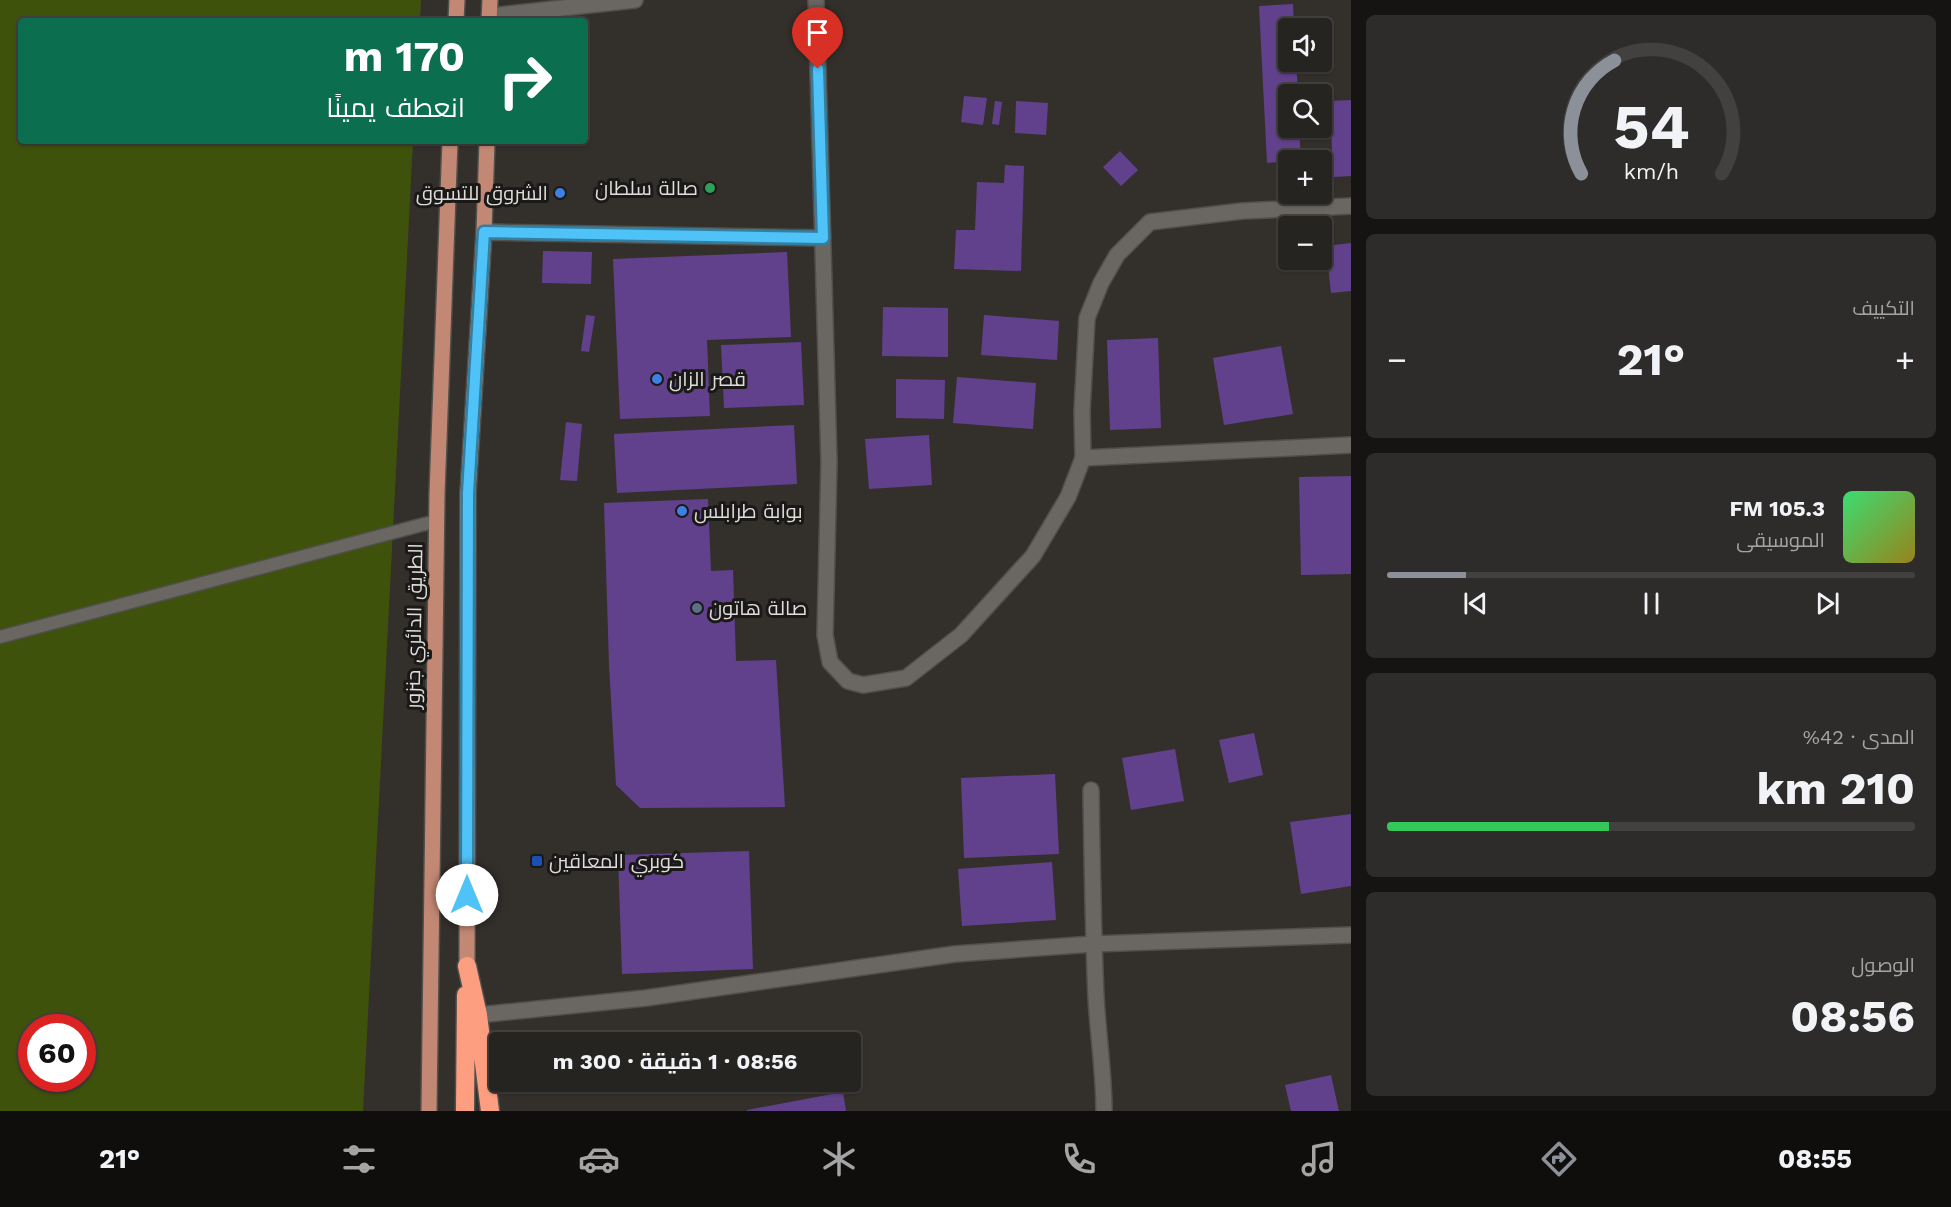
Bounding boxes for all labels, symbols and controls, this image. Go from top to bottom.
pin [792,7,843,69]
icon: arrive [801,16,834,49]
map controls [1278,18,1332,270]
button: sound [1278,18,1332,72]
text: 170 m [344,32,465,81]
icon: right [486,42,564,120]
button: search [1278,84,1332,138]
text: 54 [1613,90,1689,163]
text: انعطف يمينًا [326,92,465,124]
button: + [1278,150,1332,204]
text: km/h [1623,159,1679,184]
place label: صالة سلطان [595,176,698,201]
place label: الشروق للتسوق [416,181,548,206]
marker: صالة سلطان [703,181,717,195]
marker: الشروق للتسوق [553,186,567,200]
button: − [1278,216,1332,270]
text: التكييف [1852,296,1915,320]
text: 21° [1617,333,1685,386]
text: − [1387,340,1407,379]
text: + [1895,340,1915,379]
place label: قصر الزان [669,367,746,392]
marker: قصر الزان [650,372,664,386]
text: 105.3 FM [1729,496,1825,521]
place label: بوابة طرابلس [694,499,803,524]
marker: بوابة طرابلس [675,504,689,518]
text: الموسيقى [1736,528,1825,552]
street label: الطريق الدائري جنزور [401,543,431,710]
icon: previous [1459,587,1492,620]
icon: pause [1635,587,1668,620]
icon: next [1811,587,1844,620]
place label: صالة هاتون [709,596,807,621]
marker: صالة هاتون [690,601,704,615]
text: المدى · 42% [1803,725,1915,749]
text: 210 km [1757,762,1915,815]
place label: كوبري المعاقين [549,849,684,877]
marker: كوبري المعاقين [530,854,544,868]
position arrow [435,863,499,927]
text: الوصول [1851,953,1915,977]
text: 08:56 [1790,990,1915,1043]
speed limit sign: 60 [18,1014,96,1092]
text: 08:56 · 1 دقيقة · 300 m [553,1049,797,1074]
icon: filters [338,1138,380,1180]
icon: car [578,1138,620,1180]
icon: climate [818,1138,860,1180]
icon: phone [1058,1138,1100,1180]
icon: music [1298,1138,1340,1180]
icon: directions [1538,1138,1580,1180]
text: 21° [99,1143,140,1175]
text: 08:55 [1778,1143,1852,1175]

